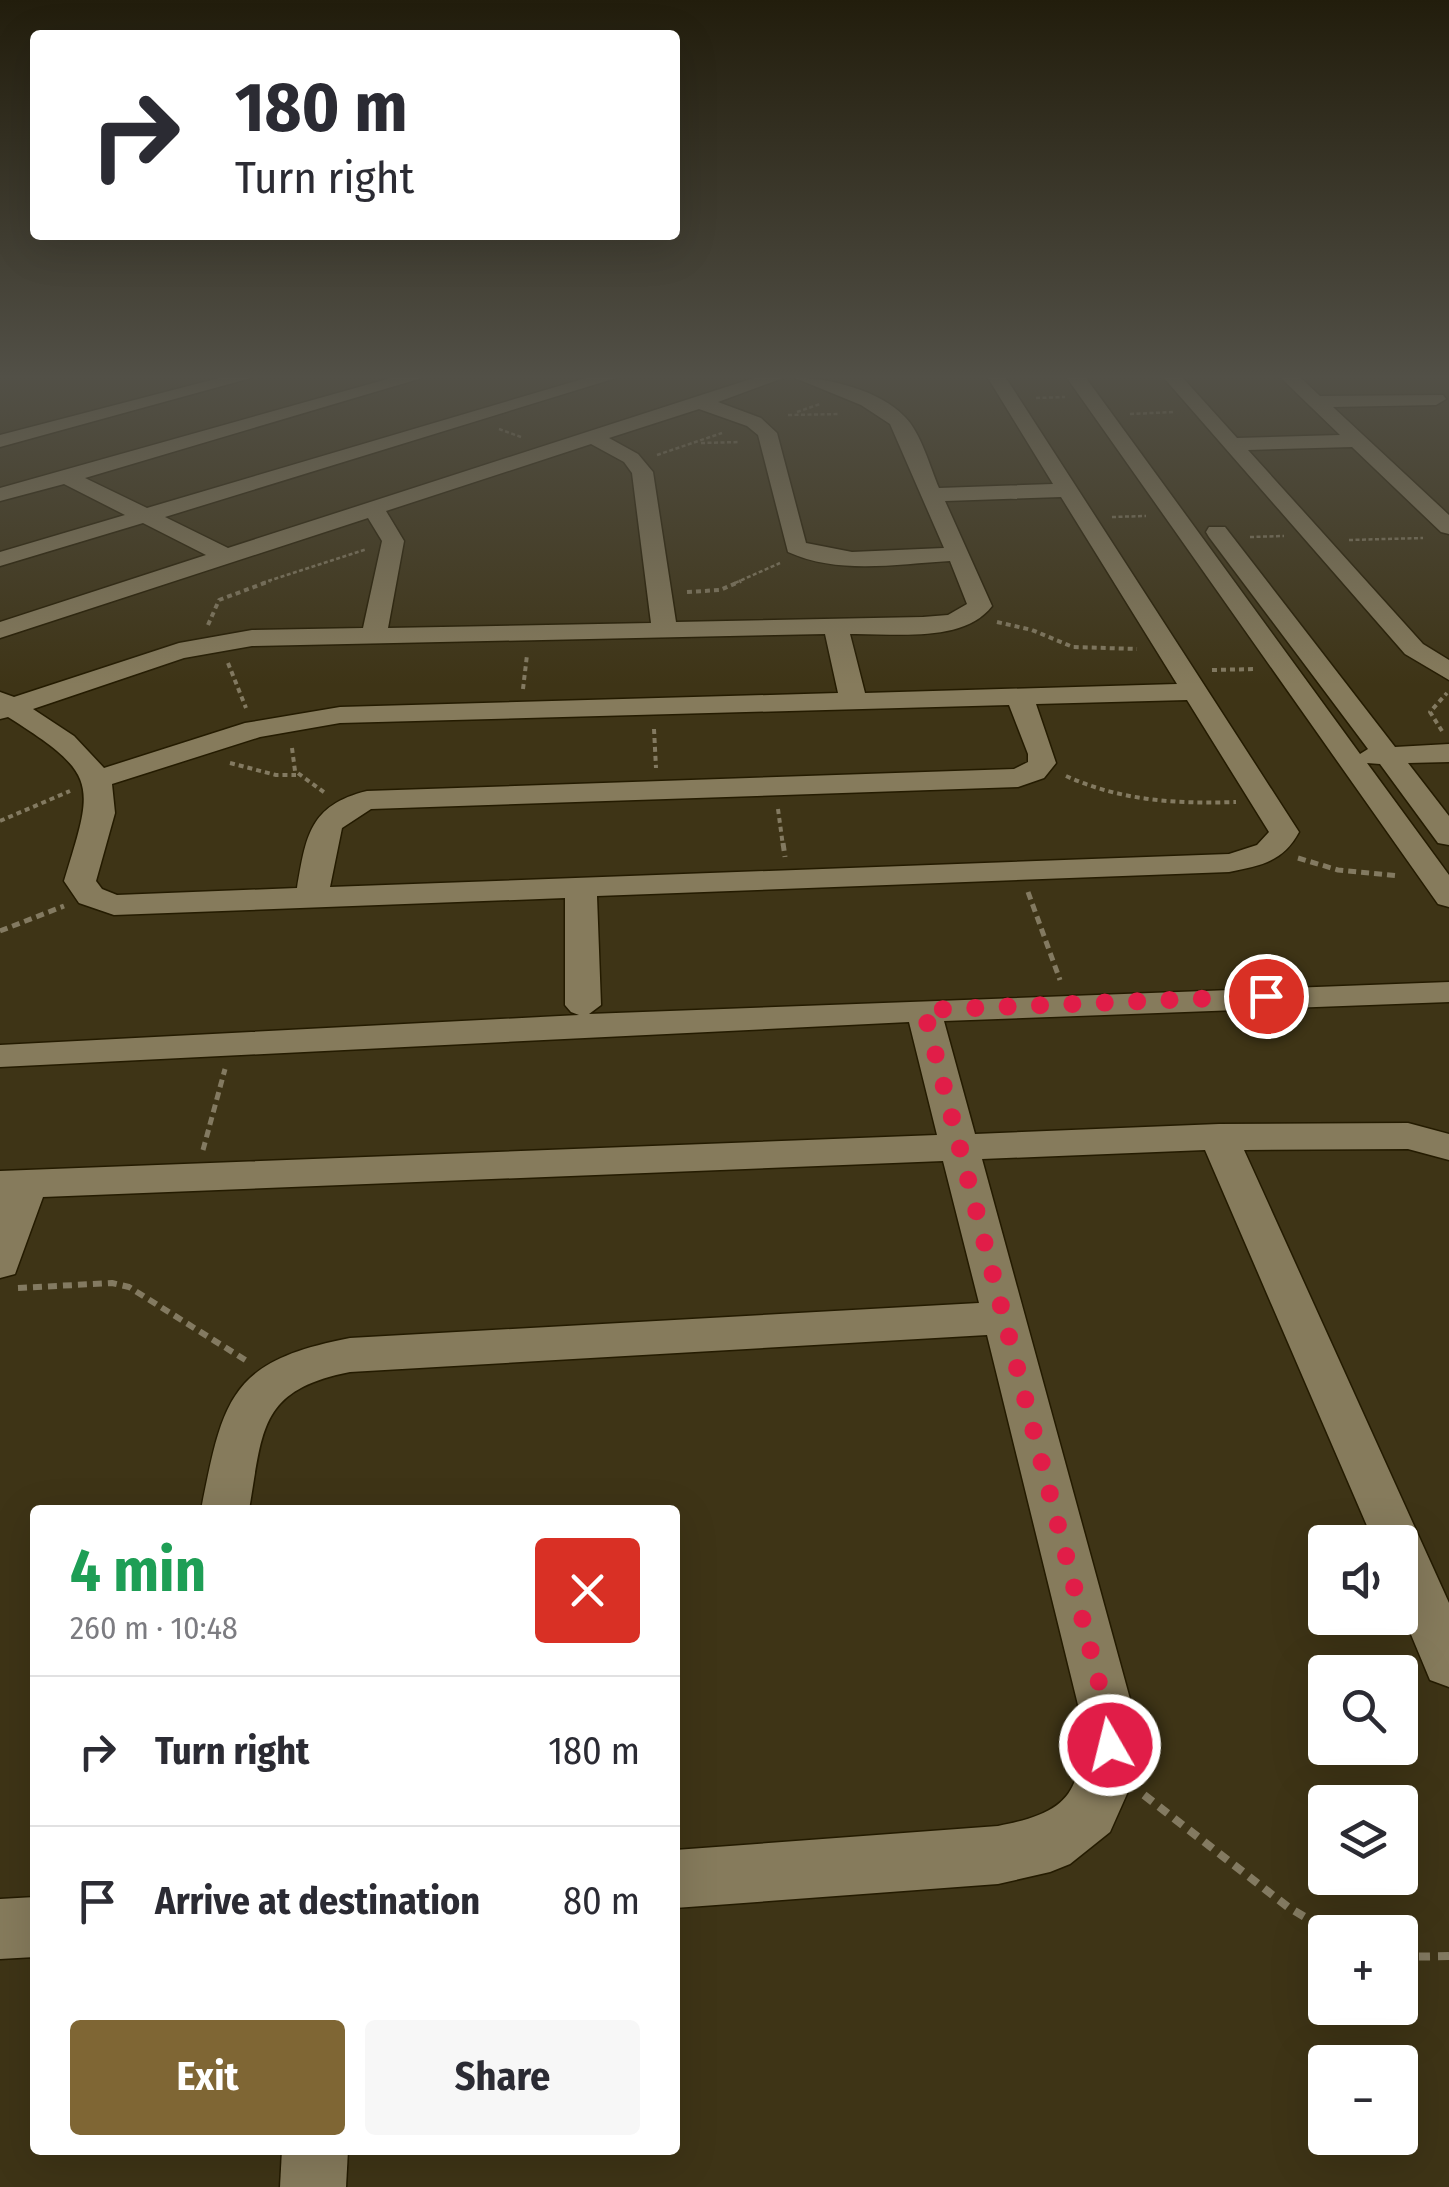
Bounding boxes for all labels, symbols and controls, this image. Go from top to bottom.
text: 180 m [235,66,408,150]
icon: right [70,70,200,200]
text: Turn right [235,151,414,205]
pin [1224,954,1309,1039]
icon: arrive [1239,969,1294,1024]
map controls [1308,1525,1418,2155]
button: sound [1308,1525,1418,1635]
text: 4 min [70,1535,206,1607]
button: close [535,1538,640,1643]
text: 260 m · 10:48 [70,1609,238,1647]
button: search [1308,1655,1418,1765]
position arrow [1058,1693,1162,1797]
icon: right [70,1724,125,1779]
text: Turn right [155,1728,309,1774]
text: 180 m [548,1728,640,1774]
button: layers [1308,1785,1418,1895]
icon: arrive [70,1874,125,1929]
text: Arrive at destination [155,1878,480,1924]
text: 80 m [563,1878,640,1924]
button: + [1308,1915,1418,2025]
button: Exit [70,2020,345,2135]
button: Share [365,2020,640,2135]
button: − [1308,2045,1418,2155]

